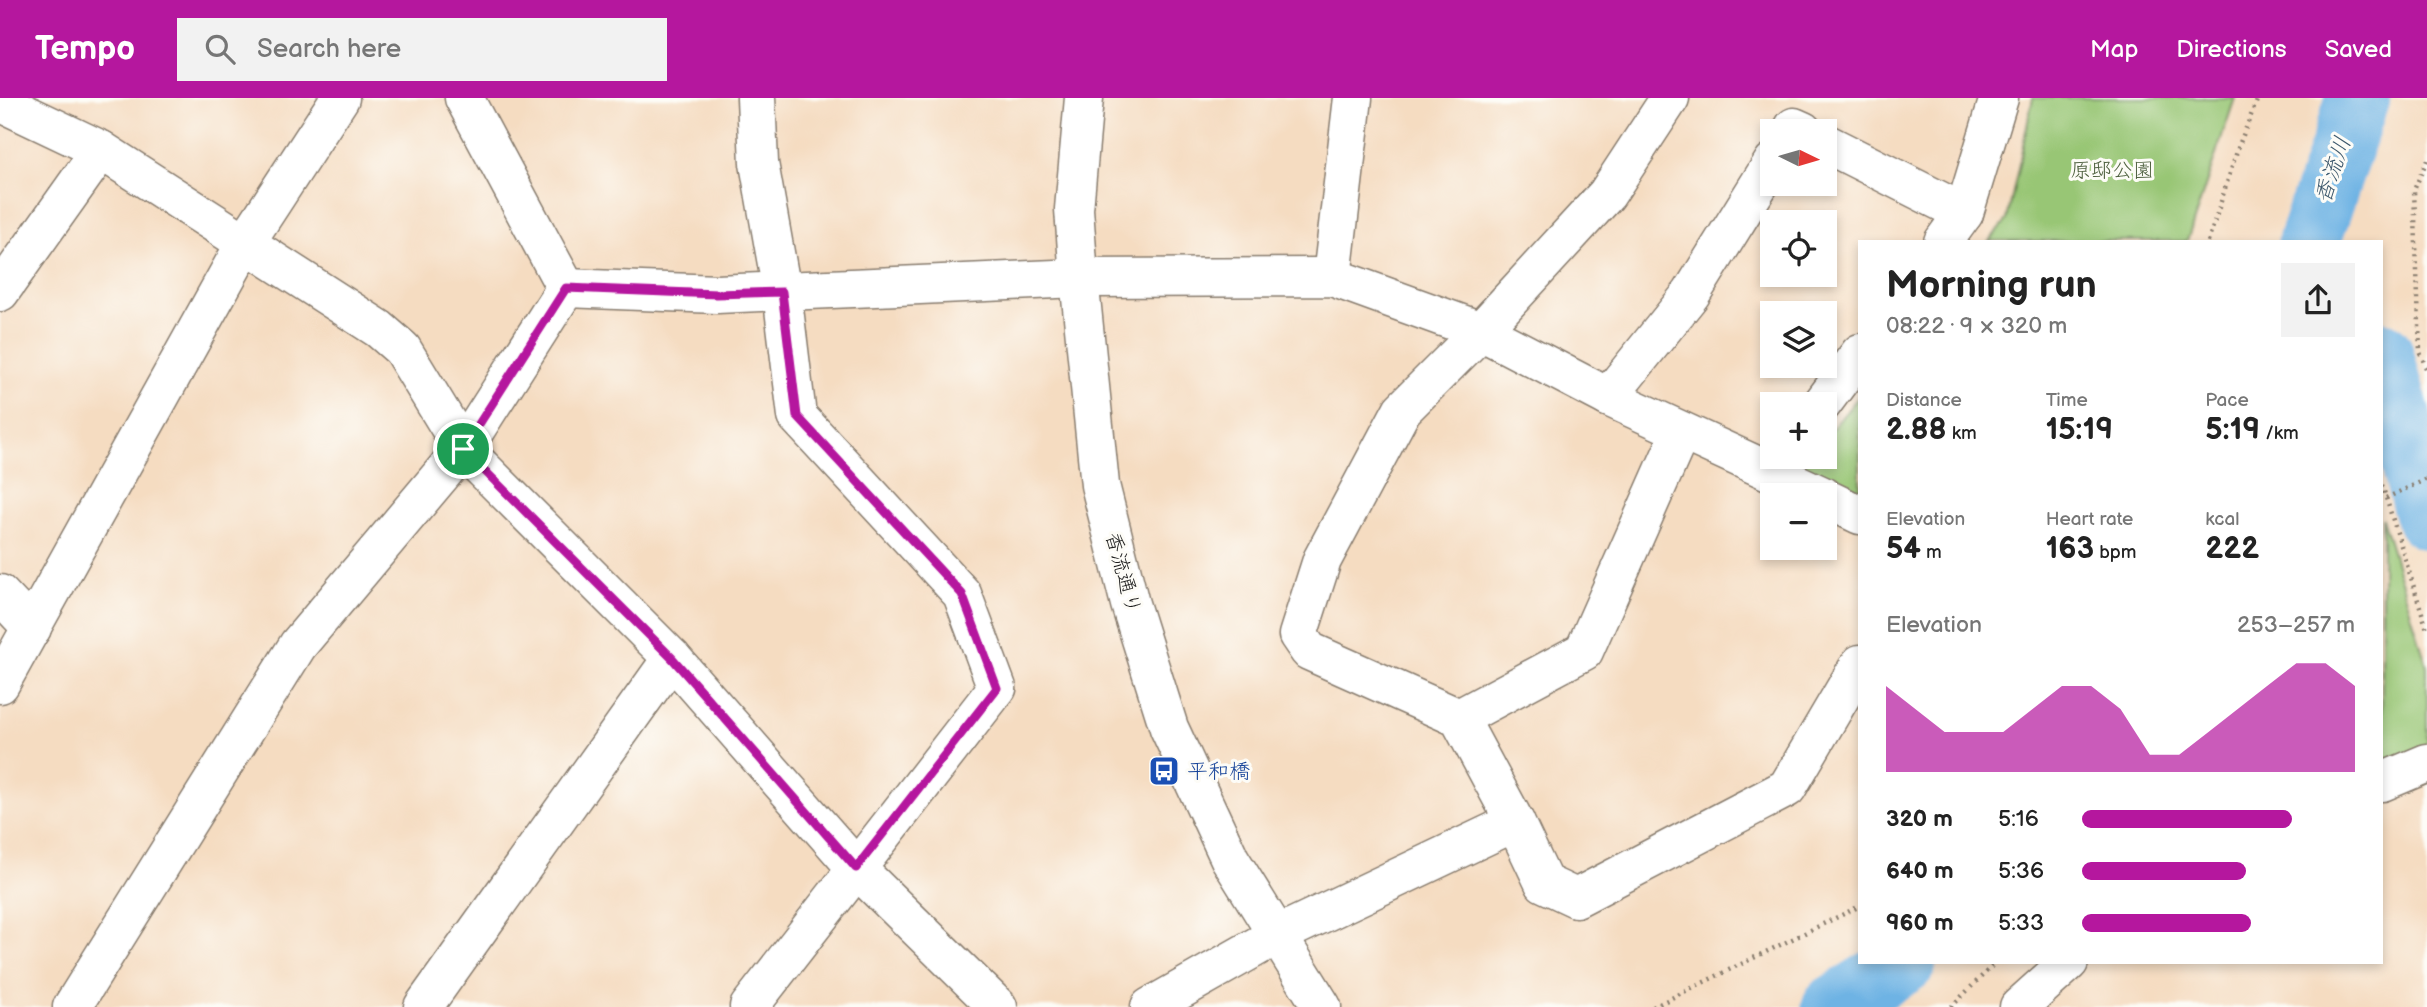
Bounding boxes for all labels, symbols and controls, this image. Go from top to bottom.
search box [177,18,667,81]
text: Tempo [35,29,135,69]
icon: search [201,30,239,68]
text: Search here [257,34,401,65]
text: Map [2090,35,2138,64]
text: Directions [2176,35,2287,64]
text: Saved [2325,35,2392,64]
north arrow [1760,119,1838,196]
map controls [1760,119,1837,560]
water label: 香流川 [2309,133,2357,207]
park label: 原邸公園 [2070,158,2154,183]
button: locate [1760,210,1837,287]
text: Morning run [1886,263,2097,308]
button: share [2281,263,2355,337]
button: layers [1760,301,1837,378]
text: 08:22 · 9 × 320 m [1886,312,2067,340]
text: Distance [1886,389,1962,412]
text: Time [2046,389,2088,412]
text: Pace [2205,389,2249,412]
button: + [1760,392,1837,469]
text: 2.88 [1886,412,1947,448]
text: 15:19 [2046,412,2113,448]
text: 5:19 [2205,412,2260,448]
pin [433,419,493,479]
text: km [1947,422,1977,445]
text: /km [2260,422,2299,445]
icon: arrive [444,430,482,468]
button: − [1760,483,1837,560]
text: Elevation [1886,508,1965,531]
text: Heart rate [2046,508,2133,531]
text: kcal [2205,508,2239,531]
street label: 香流通り [1100,529,1146,617]
text: 54 [1886,531,1921,567]
text: 163 [2046,531,2094,567]
text: 222 [2205,531,2259,567]
text: m [1921,541,1942,564]
text: bpm [2094,541,2137,564]
text: Elevation [1886,611,1982,639]
text: 253–257 m [2237,611,2355,639]
bus stop icon: 平和橋 [1147,754,1181,788]
place label: 平和橋 [1187,759,1250,784]
text: 320 m [1886,805,1953,833]
text: 5:16 [1998,805,2039,833]
text: 640 m [1886,857,1954,885]
text: 5:36 [1998,857,2044,885]
text: 960 m [1886,909,1954,937]
text: 5:33 [1998,909,2044,937]

